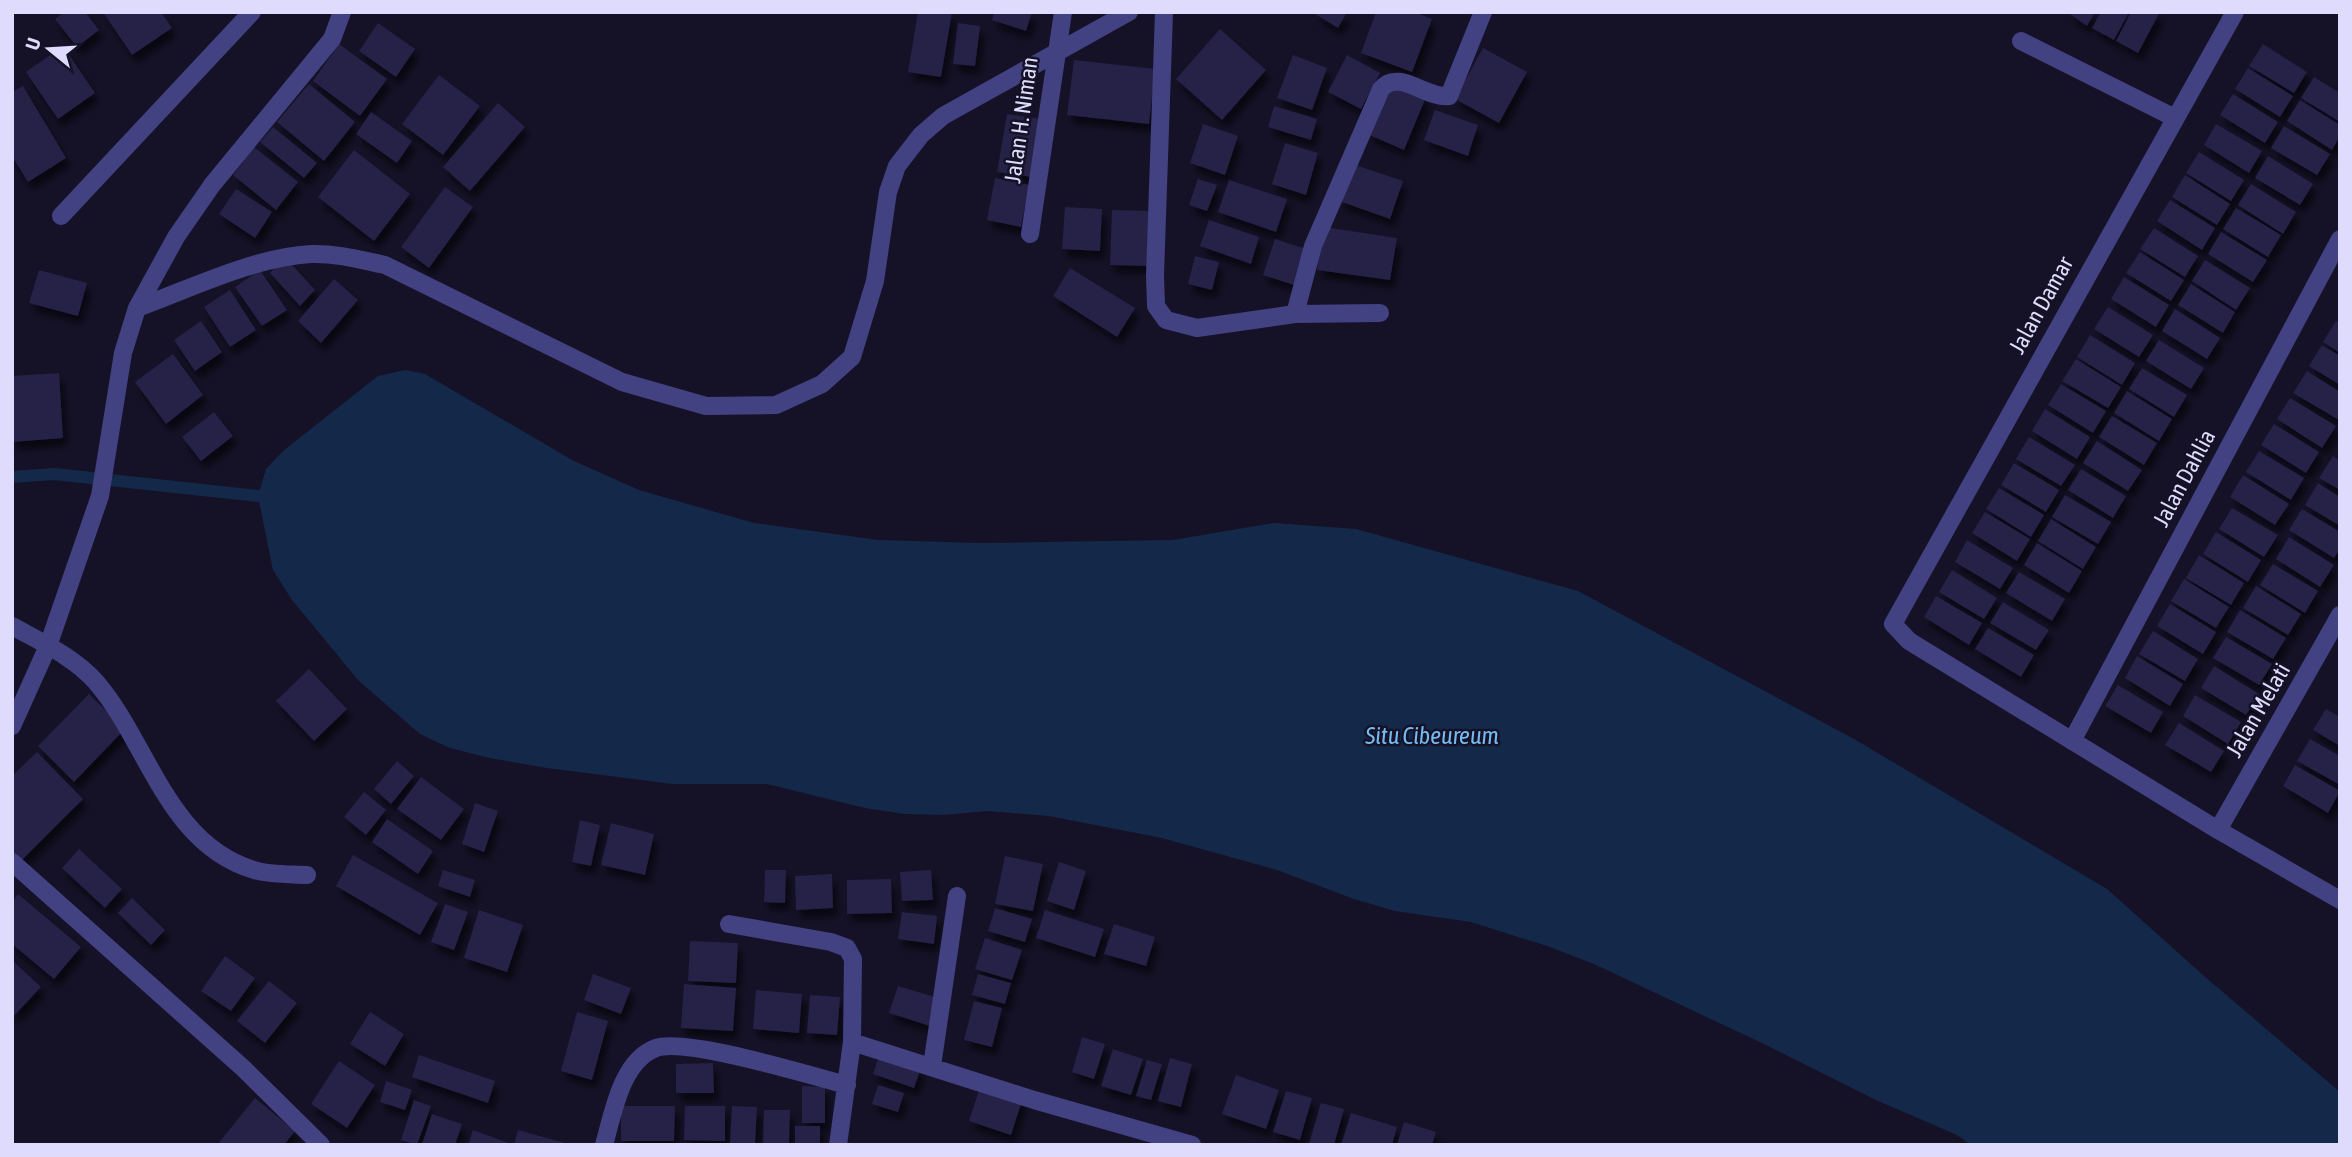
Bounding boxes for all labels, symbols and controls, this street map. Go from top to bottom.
north arrow [14,14,84,84]
text: U [21,35,45,52]
street label: Jalan H. Niman [999,55,1043,185]
street label: Jalan Damar [2004,251,2079,358]
street label: Jalan Dahlia [2148,425,2220,531]
street label: Jalan Melati [2221,659,2295,761]
water label: Situ Cibeureum [1364,722,1499,749]

